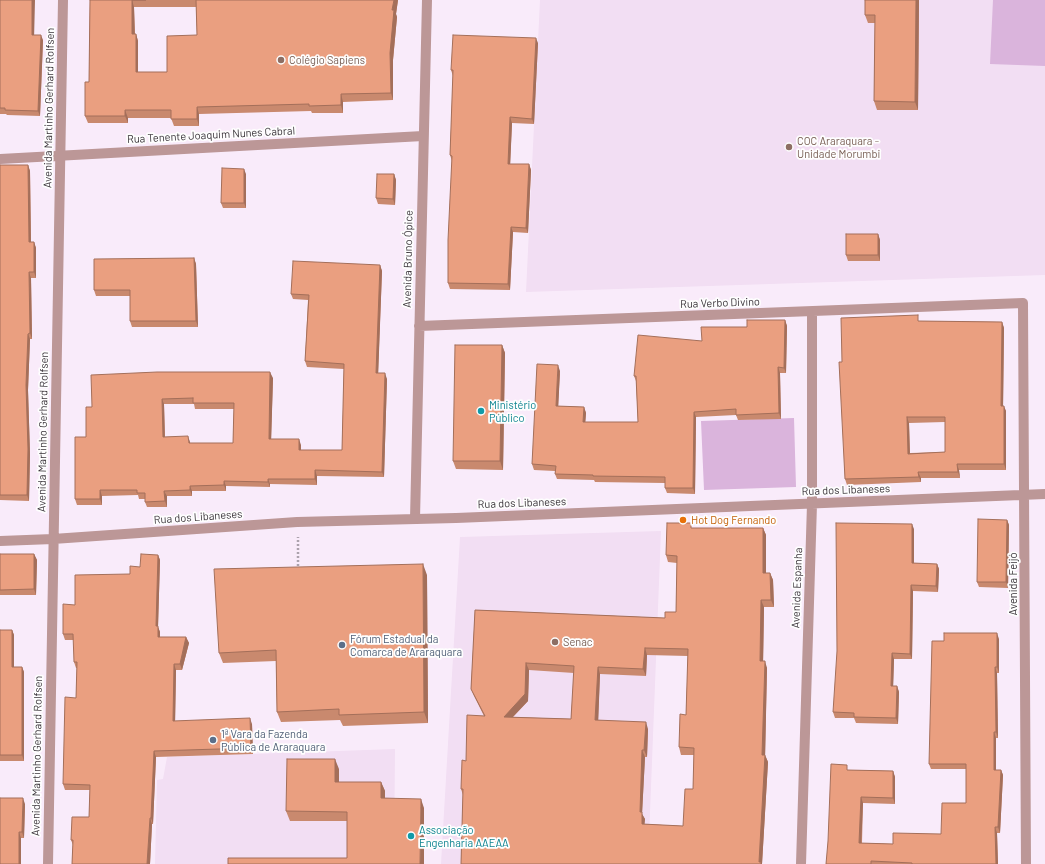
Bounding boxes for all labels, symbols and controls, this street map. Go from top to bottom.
street label: Avenida Martinho Gerhard Rolfsen [41,28,57,188]
place label: Colégio Sapiens [289,53,365,67]
marker: Colégio Sapiens [276,55,286,65]
street label: Rua Tenente Joaquim Nunes Cabral [127,124,295,146]
place label: COC Araraquara - Unidade Morumbi [797,134,880,160]
marker: COC Araraquara - Unidade Morumbi [784,142,794,152]
street label: Avenida Bruno Ópice [401,210,415,308]
street label: Rua Verbo Divino [680,295,760,311]
street label: Avenida Martinho Gerhard Rolfsen [35,352,51,512]
place label: Ministério Público [489,398,536,424]
marker: Ministério Público [476,406,486,416]
street label: Rua dos Libaneses [802,482,890,498]
street label: Rua dos Libaneses [478,495,566,511]
street label: Rua dos Libaneses [153,507,243,527]
place label: Hot Dog Fernando [691,513,776,527]
marker: Hot Dog Fernando [678,515,688,525]
street label: Avenida Espanha [789,547,805,629]
street label: Avenida Feijó [1006,553,1020,615]
place label: Fórum Estadual da Comarca de Araraquara [350,632,462,658]
place label: Senac [563,635,593,649]
marker: Senac [550,637,560,647]
marker: Fórum Estadual da Comarca de Araraquara [337,640,347,650]
street label: Avenida Martinho Gerhard Rolfsen [29,676,45,836]
place label: 1ª Vara da Fazenda Pública de Araraquara [221,727,325,753]
marker: 1ª Vara da Fazenda Pública de Araraquara [208,735,218,745]
place label: Associação Engenharia AAEAA [419,823,509,849]
marker: Associação Engenharia AAEAA [406,831,416,841]

